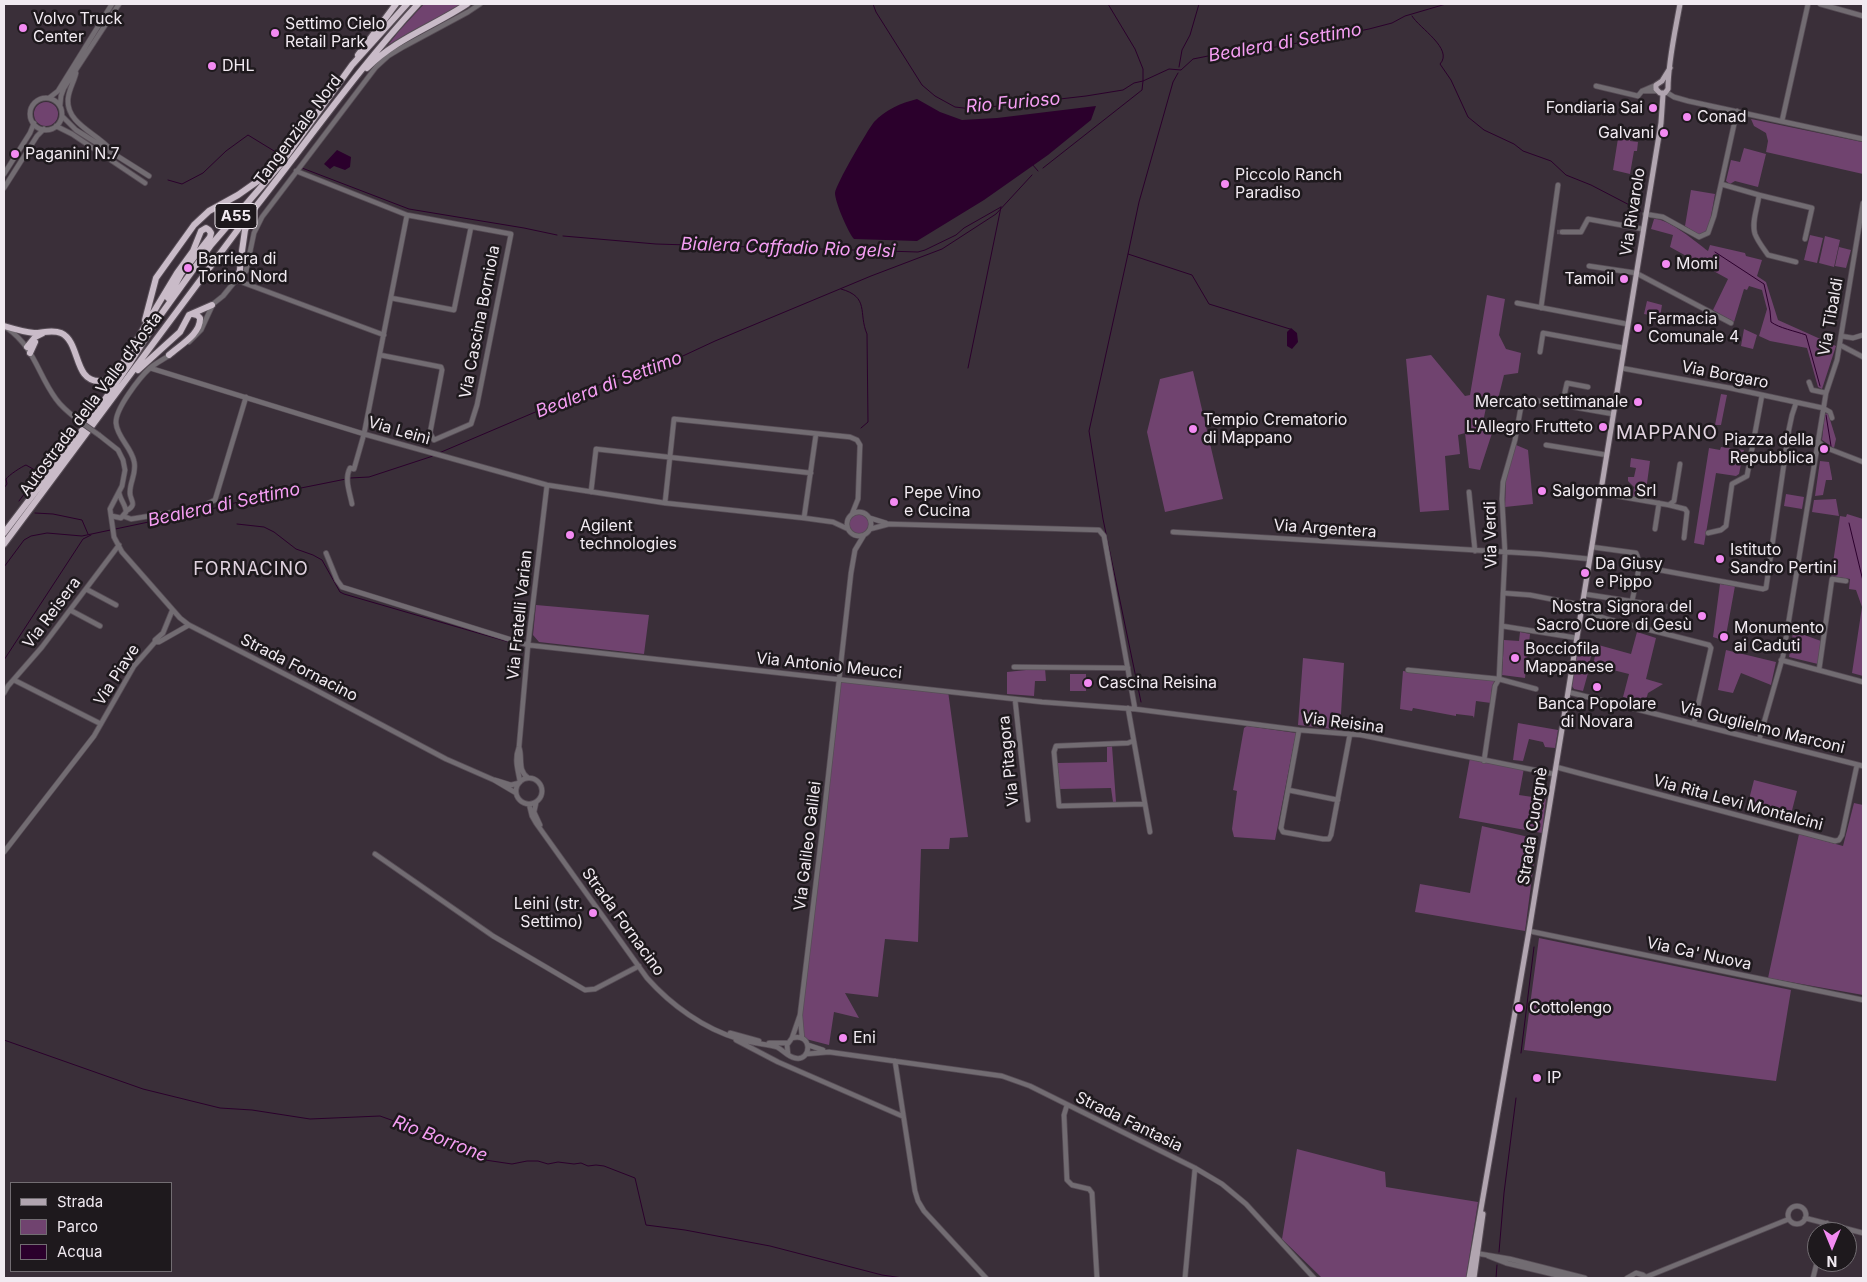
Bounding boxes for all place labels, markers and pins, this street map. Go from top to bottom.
place label: Volvo Truck Center [33,9,122,47]
place label: Settimo Cielo Retail Park [285,14,385,52]
marker: Volvo Truck Center [17,22,29,34]
marker: Settimo Cielo Retail Park [269,27,281,39]
place label: DHL [222,56,254,76]
marker: DHL [206,60,218,72]
place label: Fondiaria Sai [1546,98,1643,118]
marker: Fondiaria Sai [1647,102,1659,114]
place label: Conad [1697,107,1747,127]
marker: Conad [1681,111,1693,123]
place label: Galvani [1598,123,1654,143]
marker: Galvani [1658,127,1670,139]
place label: Paganini N.7 [25,144,120,164]
marker: Paganini N.7 [9,148,21,160]
place label: Piccolo Ranch Paradiso [1235,165,1342,203]
marker: Piccolo Ranch Paradiso [1219,178,1231,190]
place label: Barriera di Torino Nord [198,249,288,287]
place label: Momi [1676,254,1718,274]
marker: Momi [1660,258,1672,270]
marker: Barriera di Torino Nord [182,262,194,274]
place label: Tamoil [1565,269,1614,289]
marker: Tamoil [1618,273,1630,285]
place label: Farmacia Comunale 4 [1648,309,1739,347]
marker: Farmacia Comunale 4 [1632,322,1644,334]
place label: Mercato settimanale [1475,392,1628,412]
marker: Mercato settimanale [1632,396,1644,408]
place label: Tempio Crematorio di Mappano [1203,410,1347,448]
place label: L'Allegro Frutteto [1466,417,1593,437]
marker: L'Allegro Frutteto [1597,421,1609,433]
marker: Tempio Crematorio di Mappano [1187,423,1199,435]
place label: Piazza della Repubblica [1724,430,1814,468]
marker: Piazza della Repubblica [1818,443,1830,455]
place label: Salgomma Srl [1552,481,1656,501]
place label: Pepe Vino e Cucina [904,483,981,521]
marker: Salgomma Srl [1536,485,1548,497]
marker: Pepe Vino e Cucina [888,496,900,508]
place label: Agilent technologies [580,516,677,554]
marker: Agilent technologies [564,529,576,541]
place label: Istituto Sandro Pertini [1730,540,1837,578]
marker: Istituto Sandro Pertini [1714,553,1726,565]
place label: Da Giusy e Pippo [1595,554,1663,592]
marker: Da Giusy e Pippo [1579,567,1591,579]
place label: Nostra Signora del Sacro Cuore di Gesù [1536,597,1692,635]
marker: Nostra Signora del Sacro Cuore di Gesù [1696,610,1708,622]
place label: Monumento ai Caduti [1734,618,1824,656]
marker: Monumento ai Caduti [1718,631,1730,643]
place label: Bocciofila Mappanese [1525,639,1614,677]
marker: Bocciofila Mappanese [1509,652,1521,664]
place label: Cascina Reisina [1098,673,1217,693]
marker: Cascina Reisina [1082,677,1094,689]
marker: Banca Popolare di Novara [1591,681,1603,693]
place label: Banca Popolare di Novara [1538,694,1656,732]
place label: Leini (str. Settimo) [514,894,583,932]
marker: Leini (str. Settimo) [587,907,599,919]
place label: Cottolengo [1529,998,1612,1018]
marker: Cottolengo [1513,1002,1525,1014]
place label: Eni [853,1028,876,1048]
marker: Eni [837,1032,849,1044]
place label: IP [1547,1068,1562,1088]
marker: IP [1531,1072,1543,1084]

